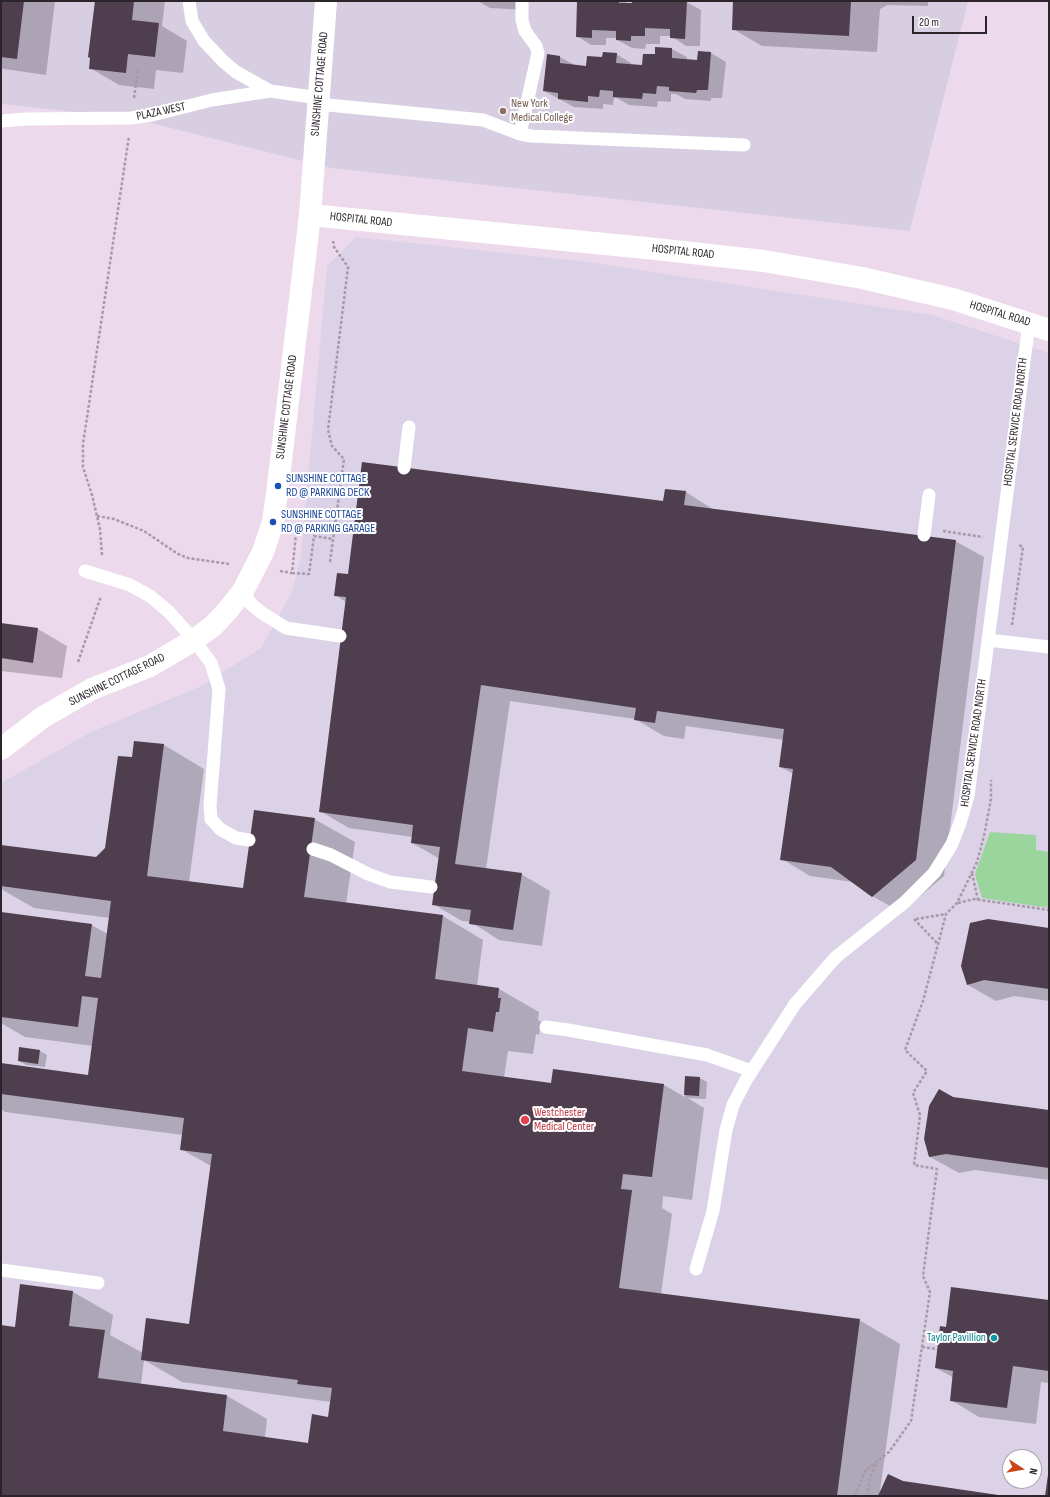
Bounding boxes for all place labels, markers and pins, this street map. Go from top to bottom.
place label: New York Medical College [511,97,573,125]
marker: New York Medical College [498,106,508,116]
place label: SUNSHINE COTTAGE RD @ PARKING DECK [286,472,370,500]
marker: SUNSHINE COTTAGE RD @ PARKING DECK [273,481,283,491]
place label: SUNSHINE COTTAGE RD @ PARKING GARAGE [281,508,375,536]
marker: SUNSHINE COTTAGE RD @ PARKING GARAGE [268,517,278,527]
place label: Westchester Medical Center [534,1106,594,1134]
marker: Westchester Medical Center [519,1114,531,1126]
place label: Taylor Pavillion [927,1331,986,1345]
marker: Taylor Pavillion [989,1333,999,1343]

